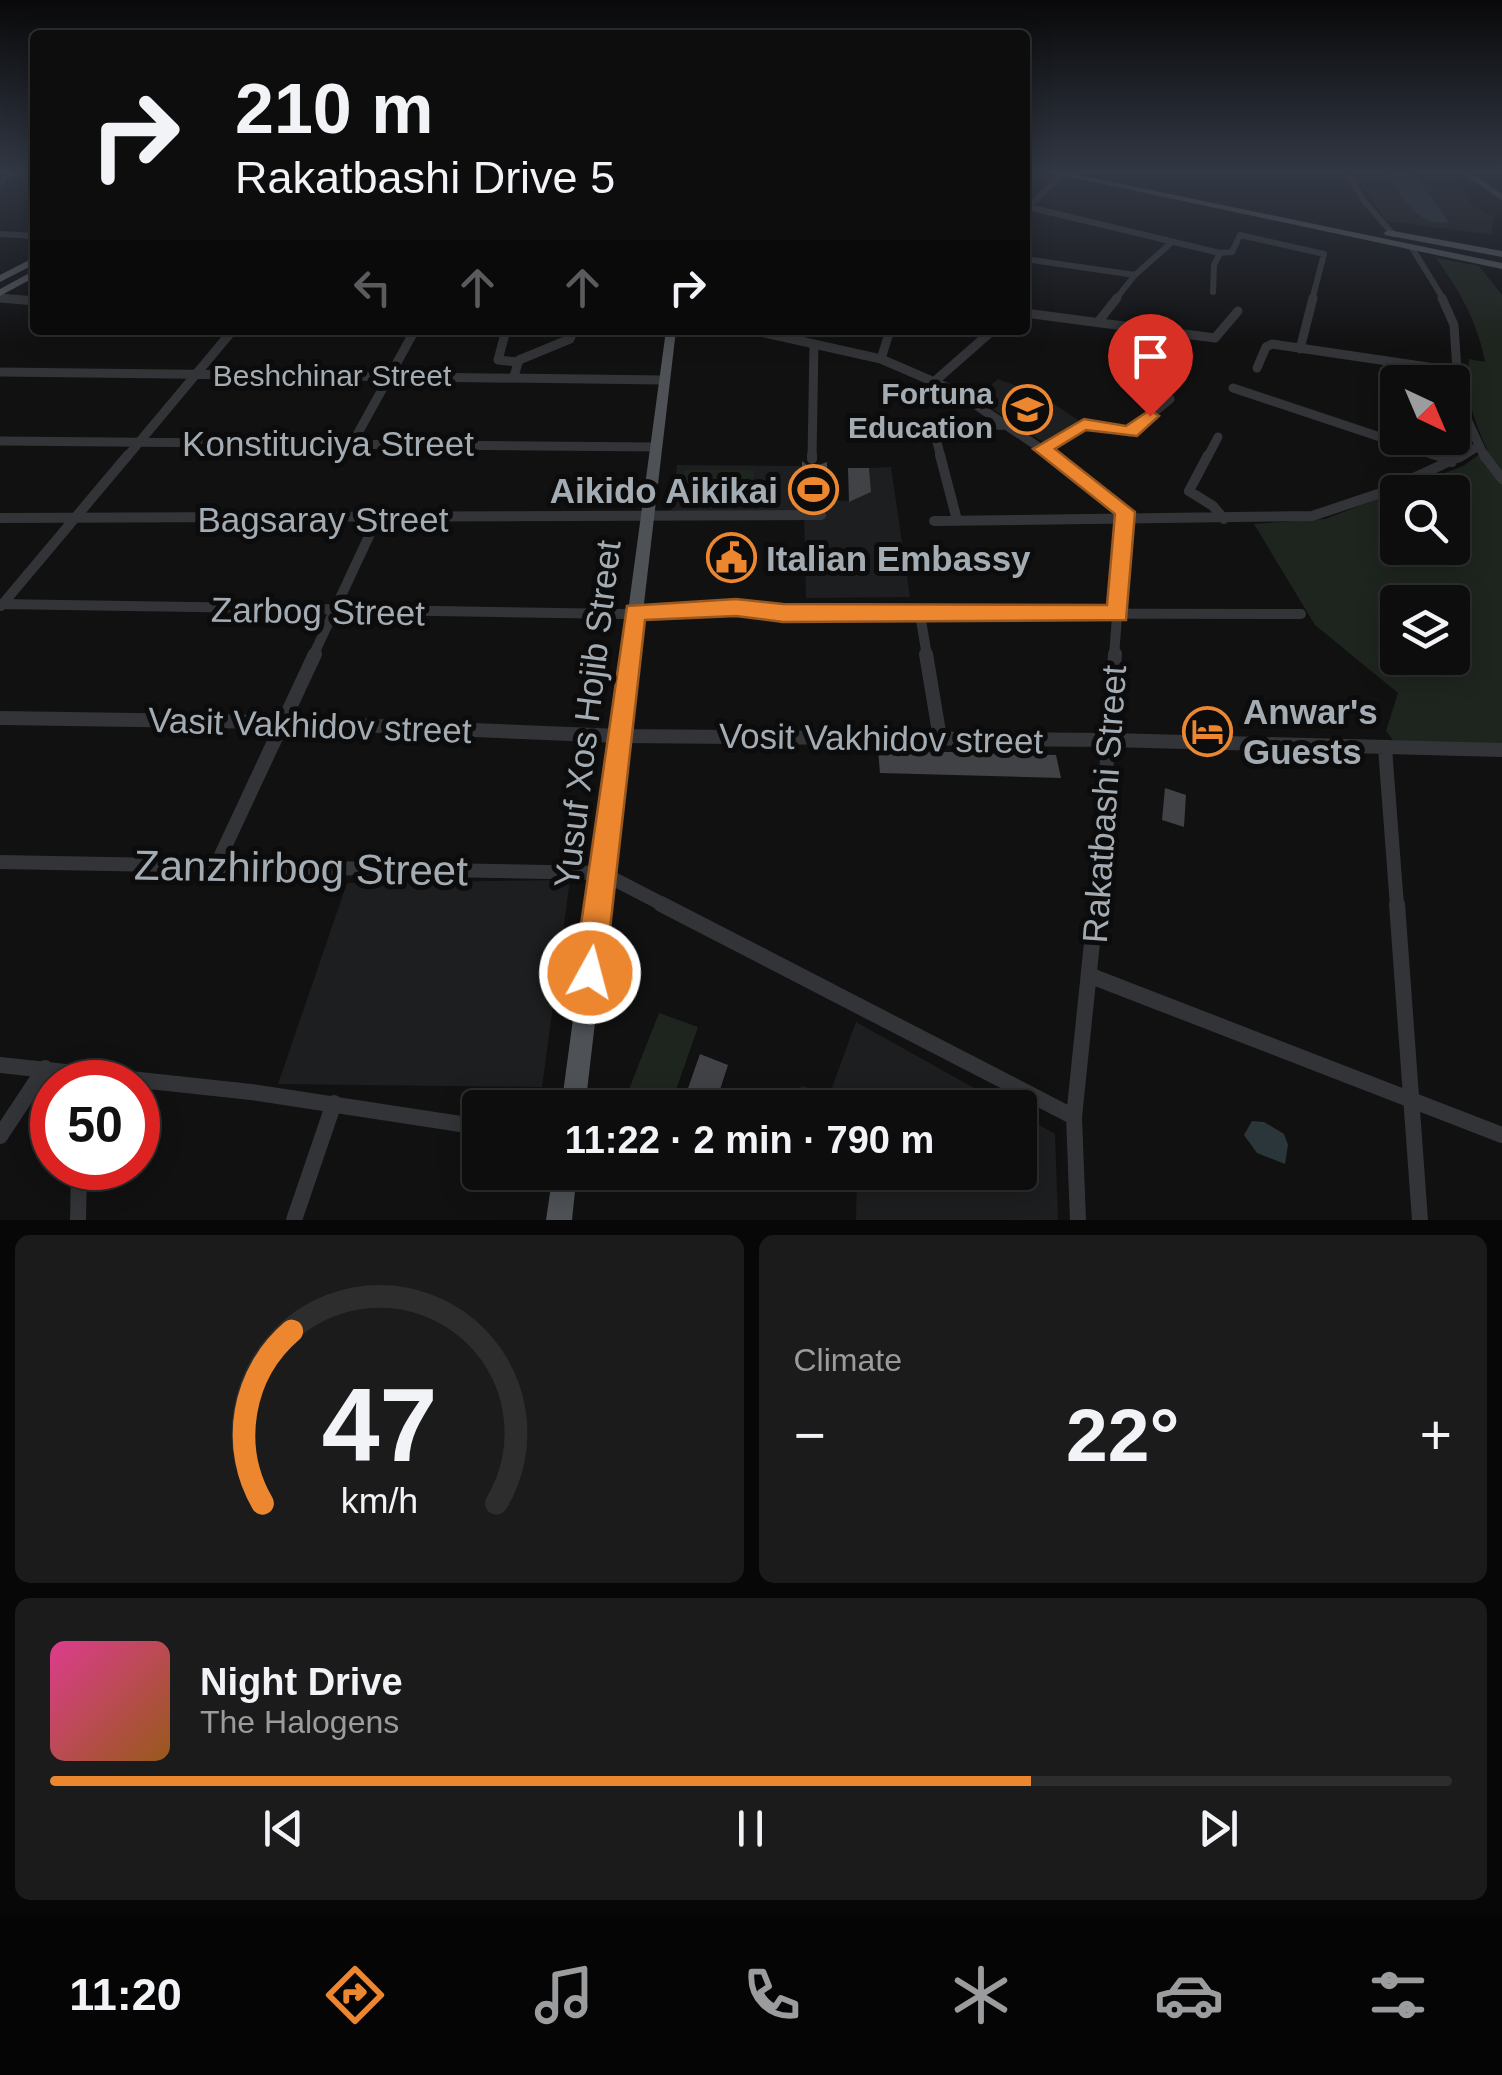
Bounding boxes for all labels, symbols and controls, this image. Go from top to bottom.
icon: right [70,70,200,200]
text: 210 m [235,70,433,148]
text: Rakatbashi Drive 5 [235,152,615,203]
icon: left [345,260,400,315]
icon: ahead [450,260,505,315]
icon: ahead [555,260,610,315]
icon: right [660,260,715,315]
pin [1108,314,1193,417]
icon: arrive [1123,329,1178,384]
street label: Beshchinar Street [213,359,452,392]
north arrow [1380,365,1470,455]
map controls [1380,365,1470,675]
place label: Fortuna Education [848,377,993,444]
school or university icon: Fortuna Education [1002,384,1054,436]
street label: Konstituciya Street [182,424,474,463]
sports icon: Aikido Aikikai [787,464,839,516]
place label: Aikido Aikikai [550,471,778,510]
button: search [1380,475,1470,565]
street label: Bagsarаy Street [198,500,449,539]
public building icon: Italian Embassy [705,532,757,584]
street label: Yusuf Xos Hojib Street [546,538,628,890]
place label: Italian Embassy [766,539,1031,578]
button: layers [1380,585,1470,675]
street label: Zarbog Street [211,590,426,632]
street label: Rakatbashi Street [1075,664,1133,944]
place label: Anwar's Guests [1243,692,1378,771]
street label: Vasit Vakhidov street [148,700,473,750]
hotel icon: Anwar's Guests [1182,705,1234,757]
street label: Vosit Vakhidov street [719,716,1044,760]
street label: Zanzhirbog Street [134,842,469,894]
position arrow [538,921,642,1025]
speed limit sign: 50 [30,1060,160,1190]
text: 11:22 · 2 min · 790 m [565,1119,934,1161]
text: Climate [794,1342,902,1378]
text: 47 [321,1367,437,1483]
text: 22° [1066,1393,1179,1477]
text: − [794,1404,826,1466]
text: + [1420,1404,1452,1466]
text: km/h [341,1481,418,1521]
text: Night Drive [200,1661,403,1703]
text: The Halogens [200,1704,399,1740]
icon: previous [256,1801,311,1856]
icon: pause [723,1801,778,1856]
icon: next [1191,1801,1246,1856]
icon: directions [320,1960,390,2030]
icon: music [529,1960,599,2030]
icon: phone [737,1960,807,2030]
icon: climate [946,1960,1016,2030]
icon: car [1154,1960,1224,2030]
icon: filters [1363,1960,1433,2030]
text: 11:20 [69,1969,182,2020]

